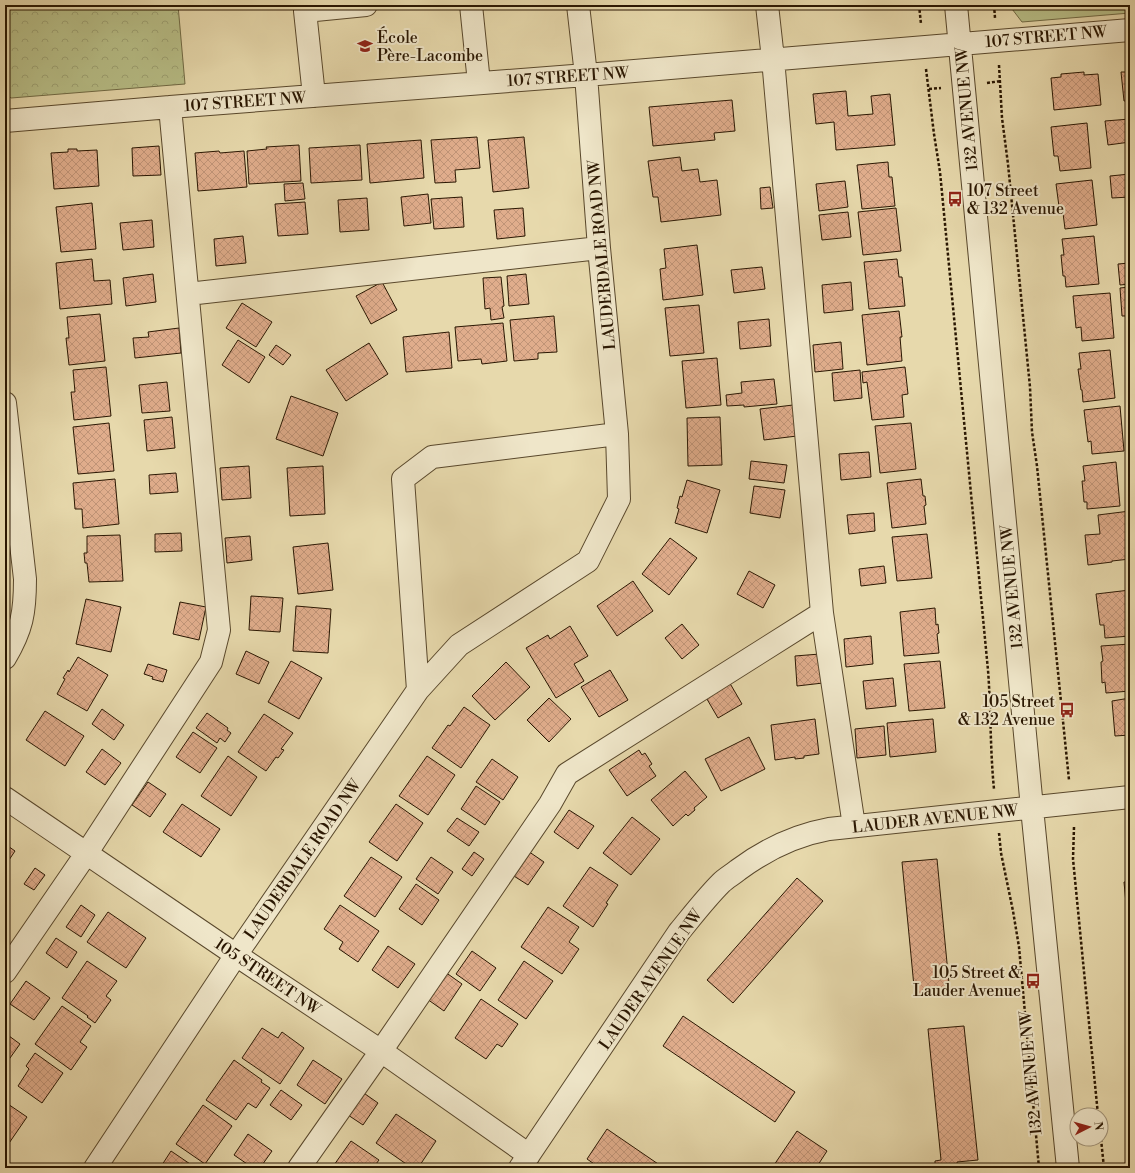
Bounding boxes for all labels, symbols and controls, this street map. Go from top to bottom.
street label: 107 STREET NW [984,22,1108,52]
place label: École Père-Lacombe [377,26,483,66]
school or university icon: École Père-Lacombe [356,37,374,55]
street label: 132 AVENUE NW [952,46,982,172]
street label: 107 STREET NW [506,63,630,91]
street label: 107 STREET NW [183,88,307,116]
street label: LAUDERDALE ROAD NW [584,158,620,351]
place label: 107 Street & 132 Avenue [967,181,1064,219]
bus stop icon: 107 Street & 132 Avenue [946,190,964,208]
street label: 132 AVENUE NW [997,524,1027,650]
place label: 105 Street & 132 Avenue [958,692,1055,730]
bus stop icon: 105 Street & 132 Avenue [1058,701,1076,719]
street label: LAUDERDALE ROAD NW [240,775,366,944]
street label: LAUDER AVENUE NW [851,800,1020,838]
street label: LAUDER AVENUE NW [595,905,707,1054]
street label: 105 STREET NW [211,934,325,1020]
place label: 105 Street & Lauder Avenue [913,963,1021,1001]
bus stop icon: 105 Street & Lauder Avenue [1024,972,1042,990]
street label: 132 AVENUE NW [1016,1010,1046,1136]
north arrow [1069,1107,1109,1147]
text: N [1091,1121,1105,1131]

